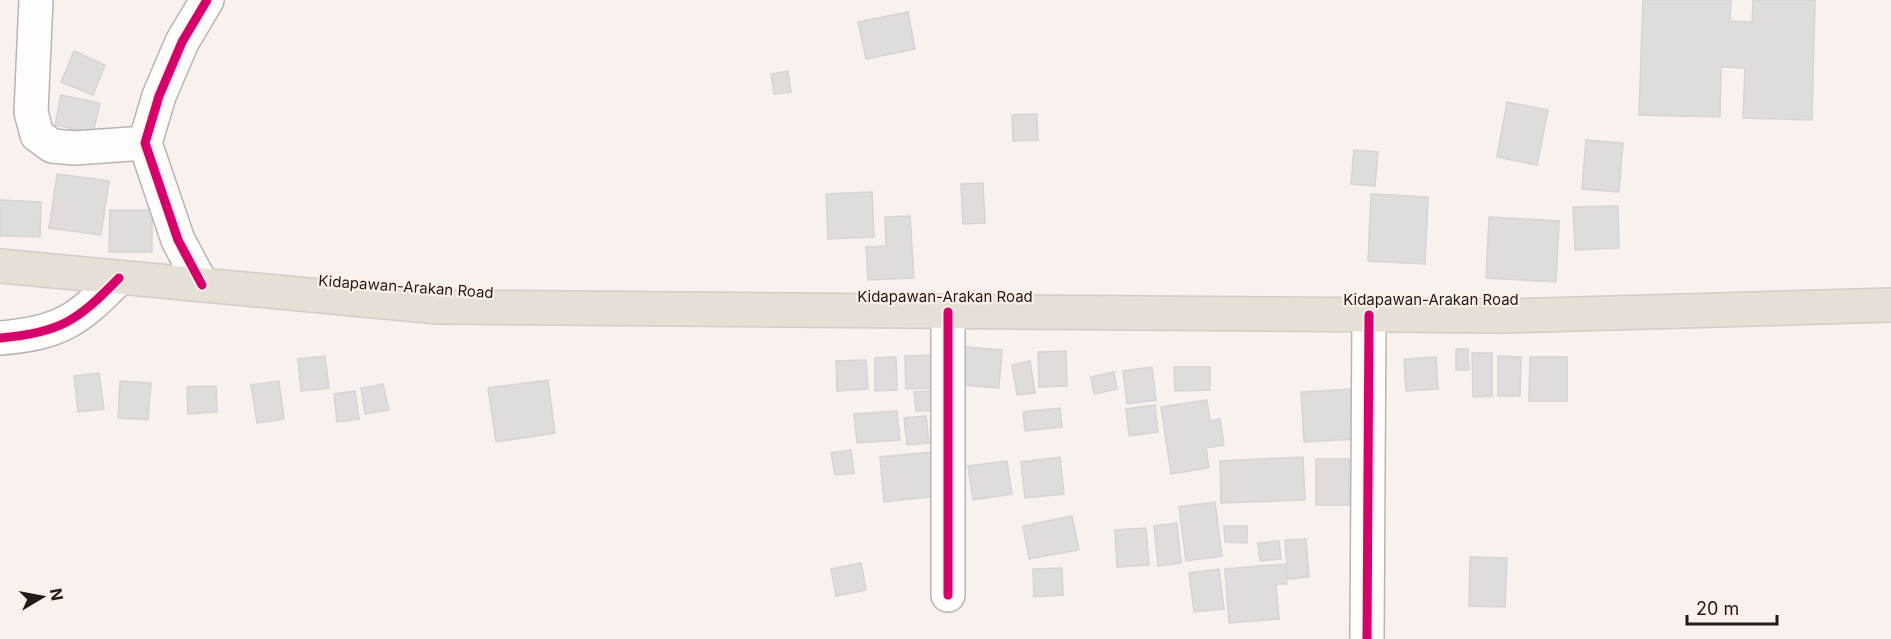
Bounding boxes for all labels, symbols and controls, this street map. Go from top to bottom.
street label: Kidapawan-Arakan Road [318,271,494,302]
street label: Kidapawan-Arakan Road [857,287,1033,306]
street label: Kidapawan-Arakan Road [1343,290,1519,309]
north arrow [12,567,72,627]
text: N [46,587,68,602]
scale bar [1687,588,1777,626]
text: 20 m [1696,598,1739,619]

